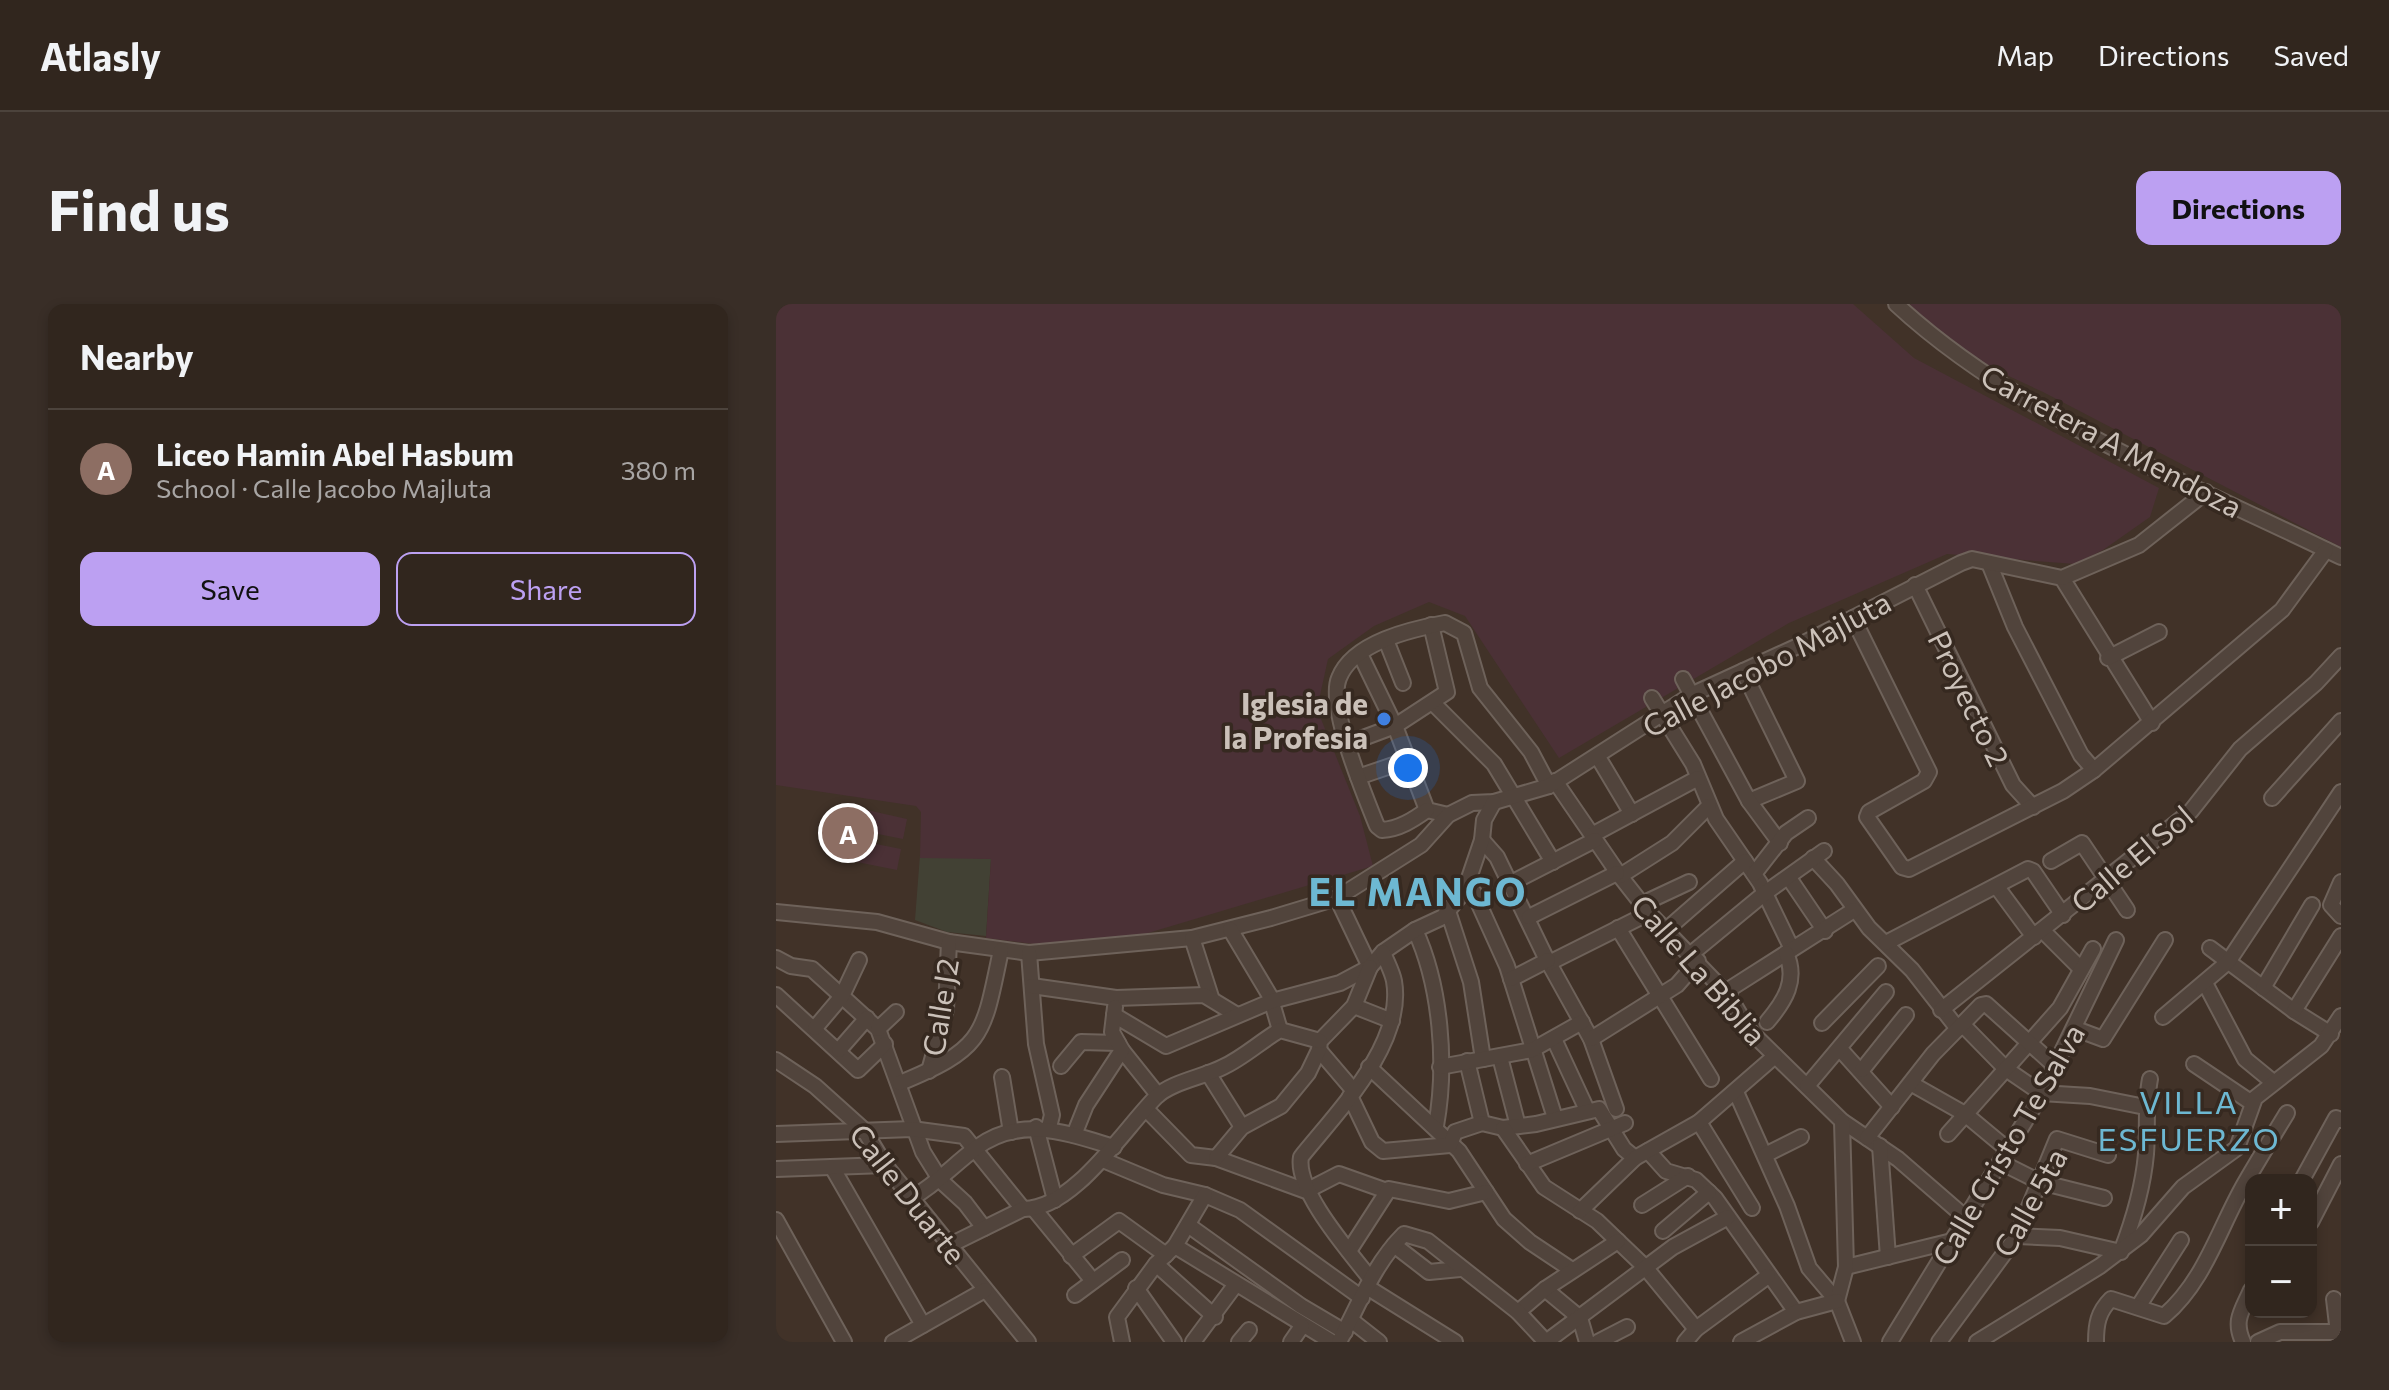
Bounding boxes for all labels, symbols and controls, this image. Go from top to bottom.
text: Atlasly [40,32,161,79]
text: Map [1996,38,2054,72]
text: Directions [2098,38,2229,72]
text: Saved [2273,38,2349,72]
button: Directions [2136,171,2341,245]
text: Find us [48,174,230,243]
text: Nearby [80,335,194,377]
street label: Carretera A Mendoza [1975,356,2249,524]
text: Liceo Hamin Abel Hasbum [156,435,514,472]
text: A [97,454,115,485]
text: 380 m [621,454,696,485]
text: School · Calle Jacobo Majluta [156,472,492,503]
button: Save [80,552,380,626]
button: Share [396,552,696,626]
street label: Calle Jacobo Majluta [1636,582,1896,744]
street label: Proyecto 2 [1921,624,2019,772]
place label: Iglesia de la Profesia [1223,684,1368,755]
marker: Iglesia de la Profesia [1375,710,1393,728]
your location [1388,748,1428,788]
street label: Calle El Sol [2063,796,2199,920]
pin: A [822,803,874,863]
district label: EL MANGO [1308,867,1528,914]
street label: Calle La Biblia [1625,886,1775,1052]
street label: Calle J2 [913,956,965,1058]
street label: Calle Cristo Te Salva [1923,1017,2091,1271]
district label: VILLA ESFUERZO [2097,1081,2281,1158]
street label: Calle Duarte [843,1116,975,1270]
street label: Calle 5ta [1984,1141,2074,1263]
map controls [2245,1174,2317,1318]
button: + [2245,1174,2317,1246]
button: − [2245,1246,2317,1318]

